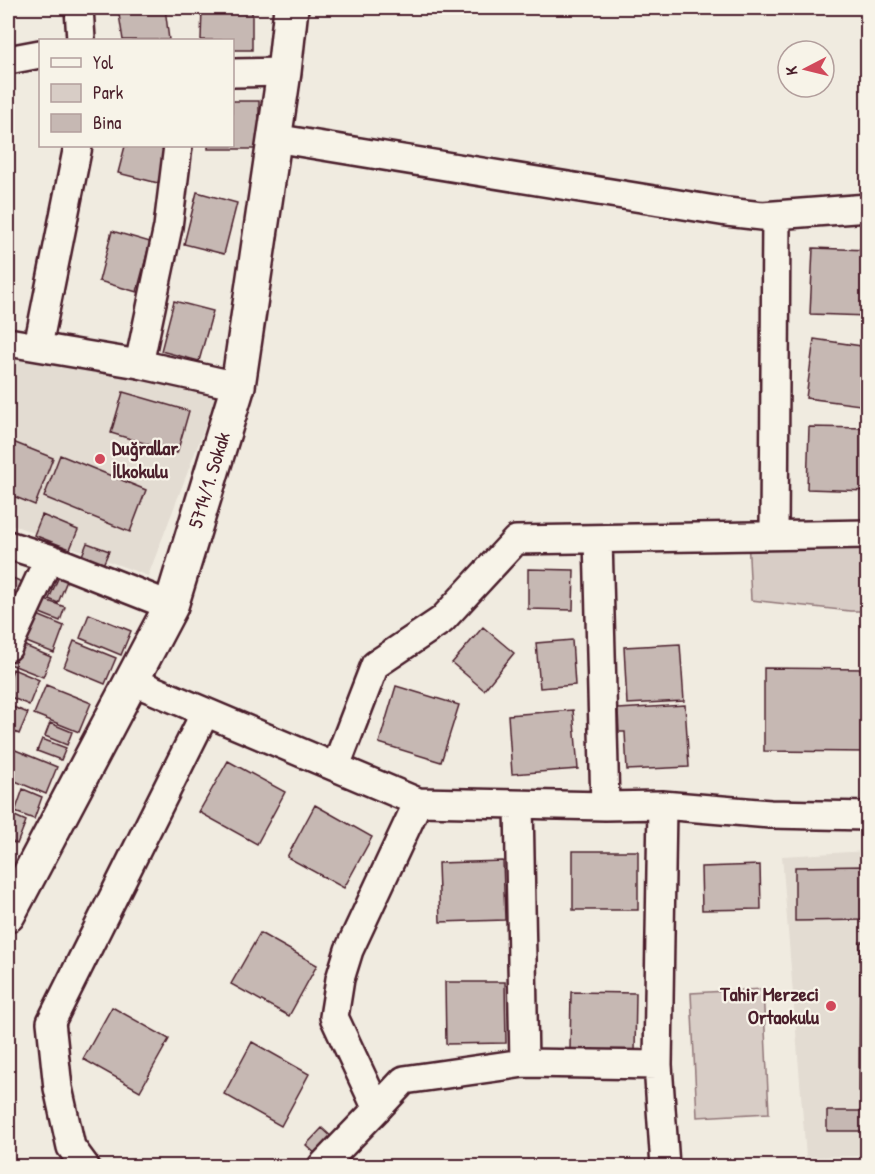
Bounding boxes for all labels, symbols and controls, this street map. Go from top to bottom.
legend [39,39,234,147]
north arrow [776,39,836,99]
text: Yol [93,50,113,75]
text: K [780,65,803,76]
text: Park [93,80,124,105]
text: Bina [93,110,121,135]
street label: 5714/1. Sokak [181,428,236,531]
place label: Duğrallar İlkokulu [112,434,178,484]
marker: Duğrallar İlkokulu [93,452,107,466]
place label: Tahir Merzeci Ortaokulu [719,980,820,1030]
marker: Tahir Merzeci Ortaokulu [824,999,838,1013]

